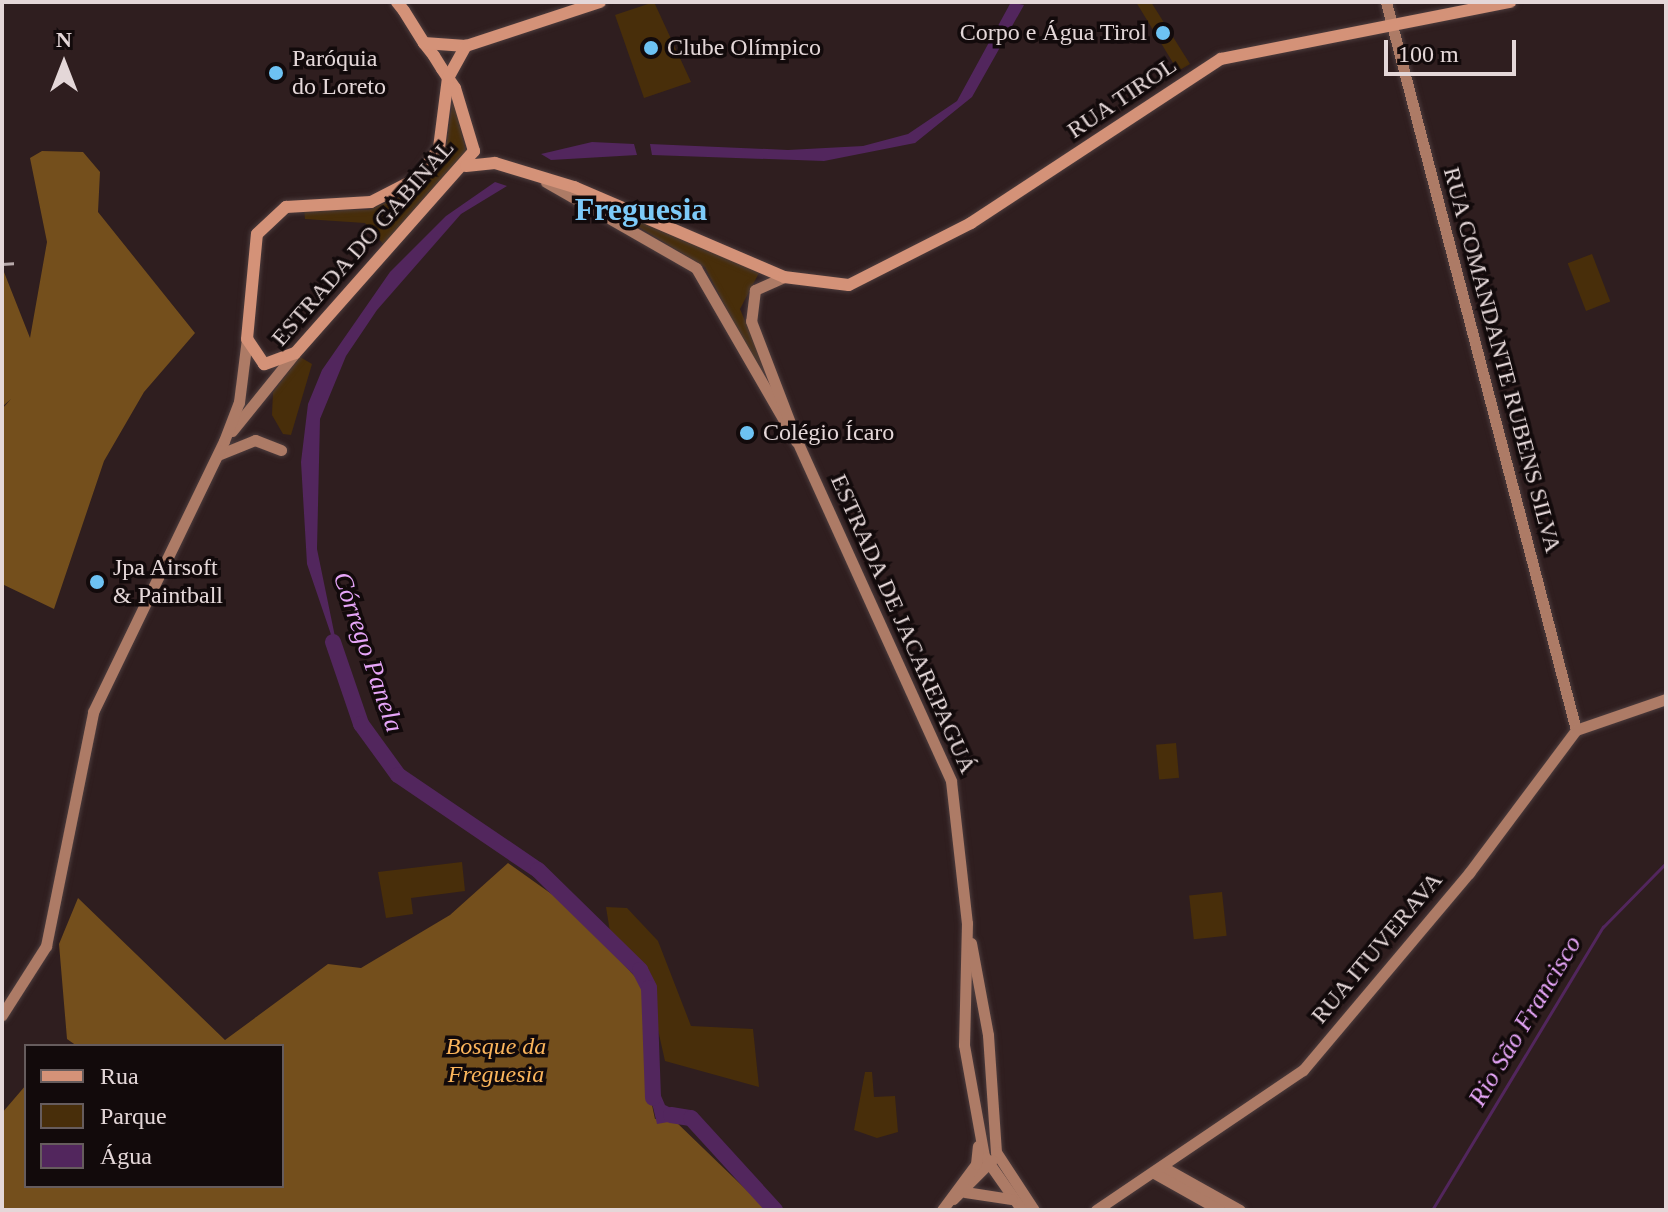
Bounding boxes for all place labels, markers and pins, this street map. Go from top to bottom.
place label: Corpo e Água Tirol [959,19,1147,47]
marker: Corpo e Água Tirol [1154,24,1172,42]
place label: Clube Olímpico [667,34,821,62]
marker: Clube Olímpico [642,39,660,57]
place label: Paróquia do Loreto [292,45,386,101]
marker: Paróquia do Loreto [267,64,285,82]
place label: Colégio Ícaro [763,419,894,447]
marker: Colégio Ícaro [738,424,756,442]
place label: Jpa Airsoft & Paintball [113,554,223,610]
marker: Jpa Airsoft & Paintball [88,573,106,591]

